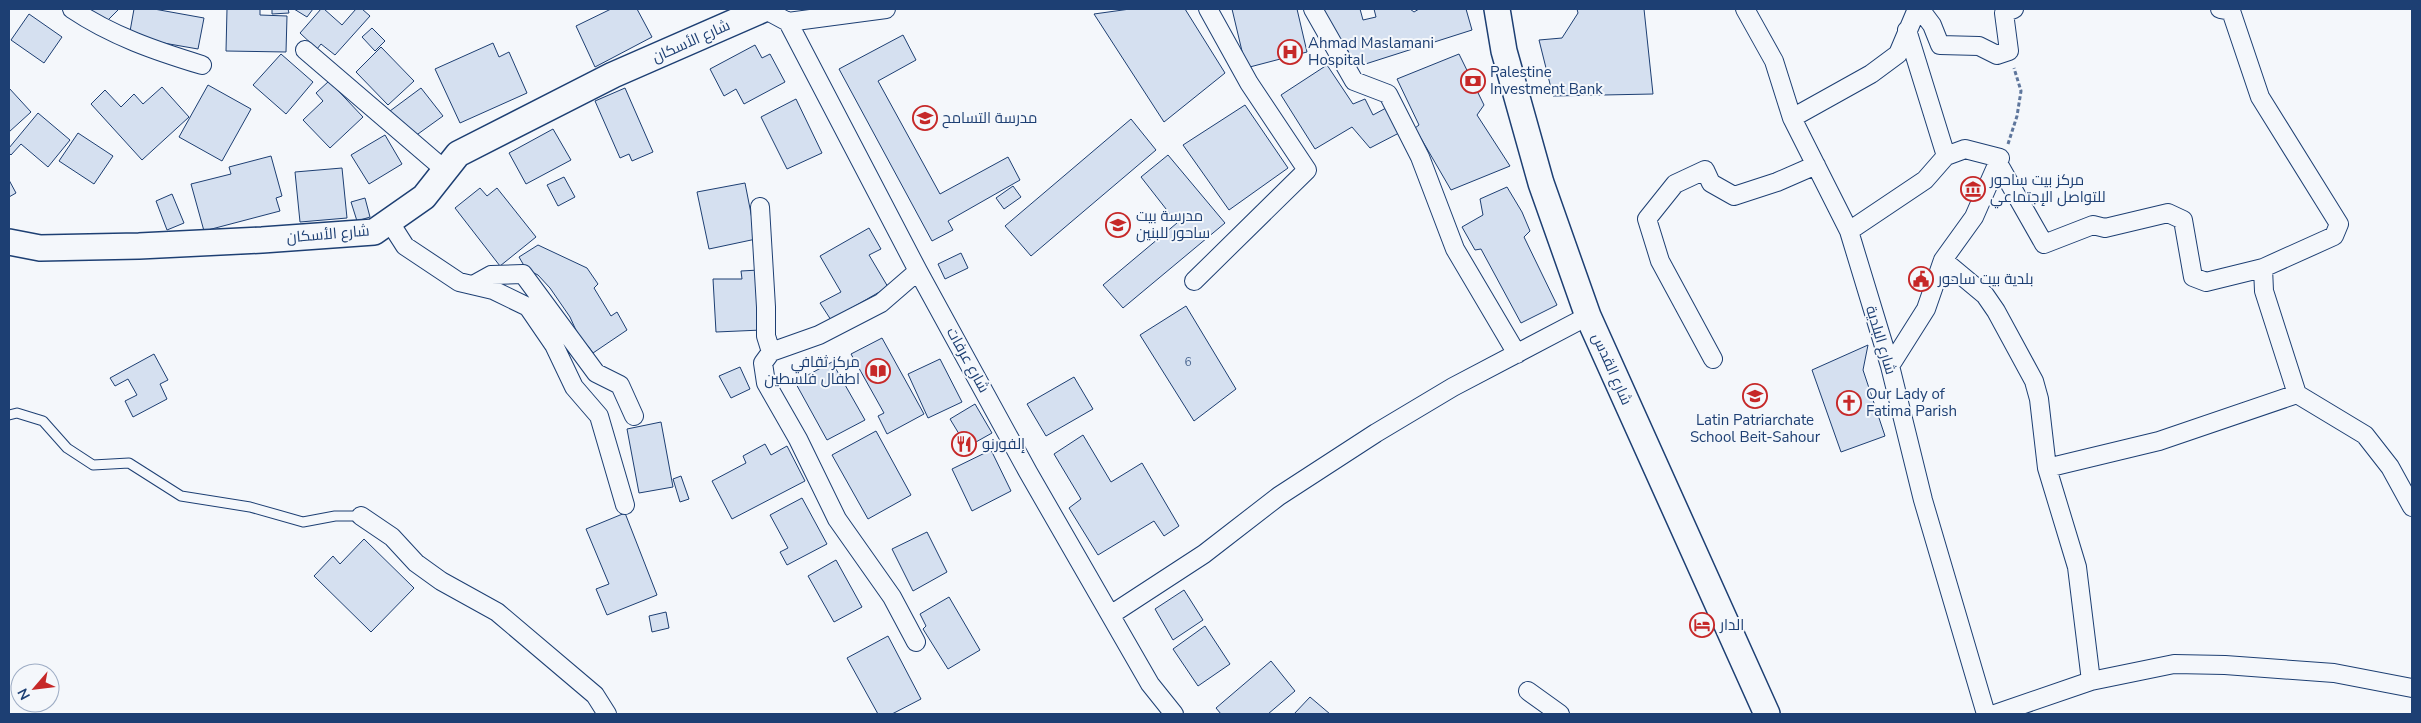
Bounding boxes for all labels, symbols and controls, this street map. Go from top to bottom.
street label: شارع الأسكان [649,15,734,68]
place label: Ahmad Maslamani Hospital [1308,33,1434,70]
hospital icon: Ahmad Maslamani Hospital [1277,39,1303,65]
place label: Palestine Investment Bank [1490,62,1603,99]
bank icon: Palestine Investment Bank [1460,68,1486,94]
school or university icon: مدرسة التسامح [912,105,938,131]
place label: مدرسة التسامح [942,108,1037,129]
place label: مركز بيت ساحور للتواصل الإجتماعي [1989,170,2106,209]
museum icon: مركز بيت ساحور للتواصل الإجتماعي [1960,176,1986,202]
place label: مدرسة بيت ساحور للبنين [1136,206,1210,243]
school or university icon: مدرسة بيت ساحور للبنين [1105,212,1131,238]
street label: شارع الأسكان [286,220,370,249]
public building icon: بلدية بيت ساحور [1908,266,1934,292]
place label: بلدية بيت ساحور [1937,269,2033,289]
street label: شارع البلدية [1860,303,1901,377]
street label: شارع عرفات [941,324,994,397]
street label: شارع القدس [1586,330,1637,409]
place label: مركز ثقافي اطفال فلسطين [764,352,860,389]
house number: 6 [1184,354,1192,370]
library icon: مركز ثقافي اطفال فلسطين [865,358,891,384]
school or university icon: Latin Patriarchate School Beit-Sahour [1742,383,1768,409]
place label: Our Lady of Fatima Parish [1866,384,1957,421]
church icon: Our Lady of Fatima Parish [1836,390,1862,416]
place label: Latin Patriarchate School Beit-Sahour [1690,410,1821,447]
restaurant icon: إلفورنو [951,431,977,457]
place label: إلفورنو [982,434,1025,454]
hotel icon: الدار [1689,612,1715,638]
place label: الدار [1719,615,1744,635]
north arrow [10,663,60,713]
text: N [13,685,35,703]

